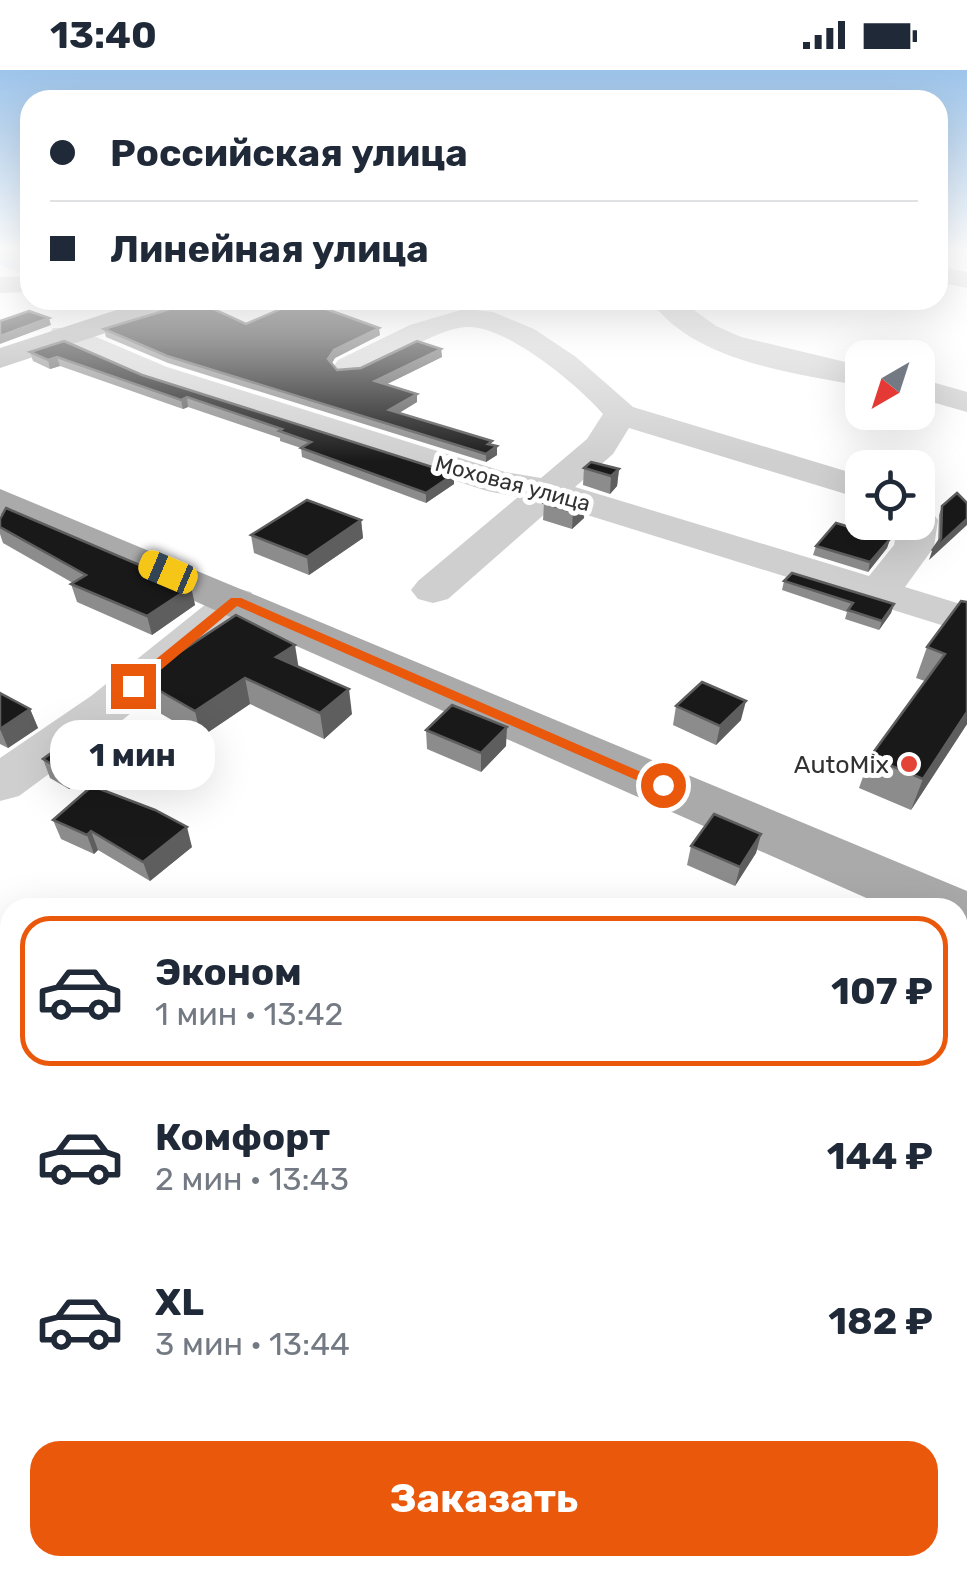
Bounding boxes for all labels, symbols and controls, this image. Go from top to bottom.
text: 13:40 [50,12,157,58]
text: Российская улица [110,130,468,176]
text: Линейная улица [110,226,429,272]
north arrow [845,340,935,430]
map controls [845,340,935,540]
street label: Моховая улица [432,450,594,517]
button: locate [845,450,935,540]
car [135,546,201,598]
route end [111,664,156,709]
callout: 1 мин [51,721,216,791]
text: 1 мин [89,736,176,774]
place label: AutoMix [794,750,889,779]
marker: AutoMix [898,753,920,775]
route start [641,763,686,808]
icon: car [35,946,125,1036]
text: Эконом [155,949,302,995]
text: 107 ₽ [831,968,933,1014]
text: 1 мин · 13:42 [155,995,343,1033]
icon: car [35,1111,125,1201]
text: Комфорт [155,1114,330,1160]
text: 144 ₽ [827,1133,933,1179]
text: 2 мин · 13:43 [155,1160,349,1198]
icon: car [35,1276,125,1366]
text: XL [155,1279,204,1325]
text: 182 ₽ [828,1298,933,1344]
text: 3 мин · 13:44 [155,1325,350,1363]
button: Заказать [30,1441,938,1556]

